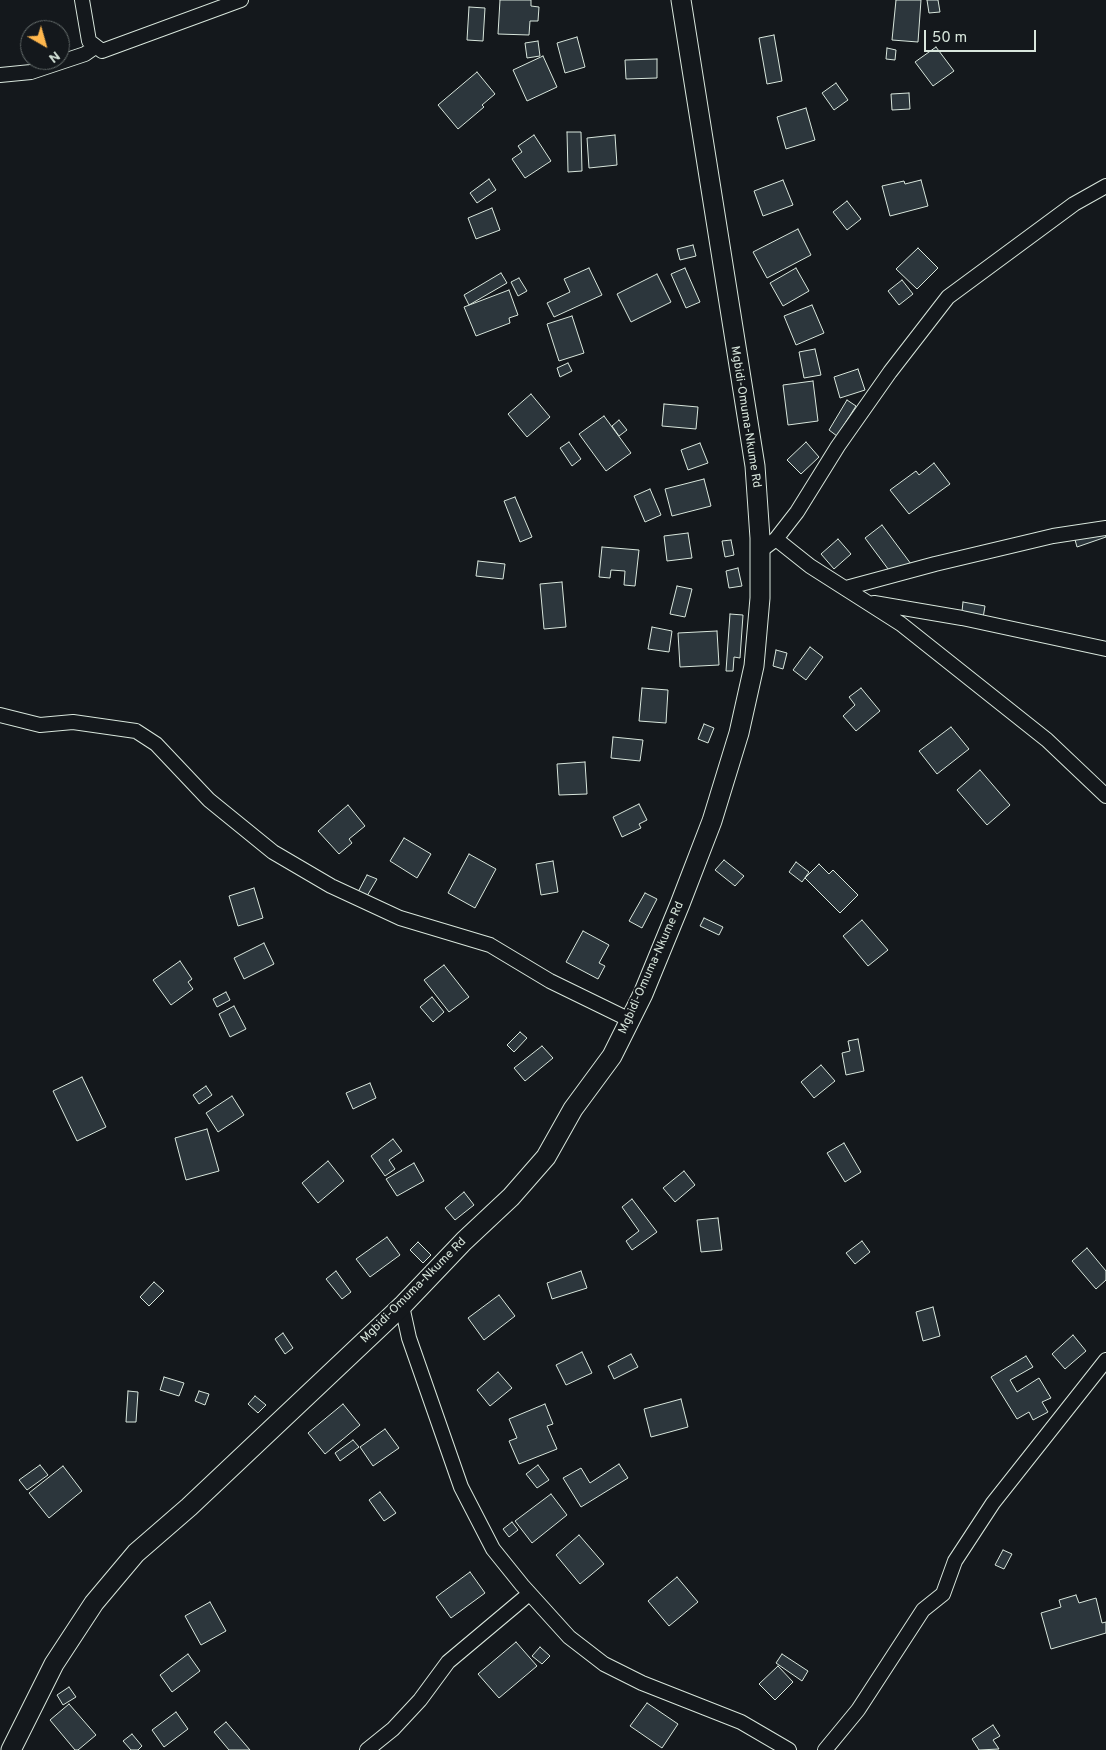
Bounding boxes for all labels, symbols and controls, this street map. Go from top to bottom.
north arrow [20,20,70,70]
scale bar [926,20,1038,52]
text: 50 m [932,29,967,48]
text: N [45,47,63,66]
street label: Mgbidi-Omuma-Nkume Rd [727,345,763,489]
street label: Mgbidi-Omuma-Nkume Rd [616,900,688,1036]
street label: Mgbidi-Omuma-Nkume Rd [358,1235,470,1347]

